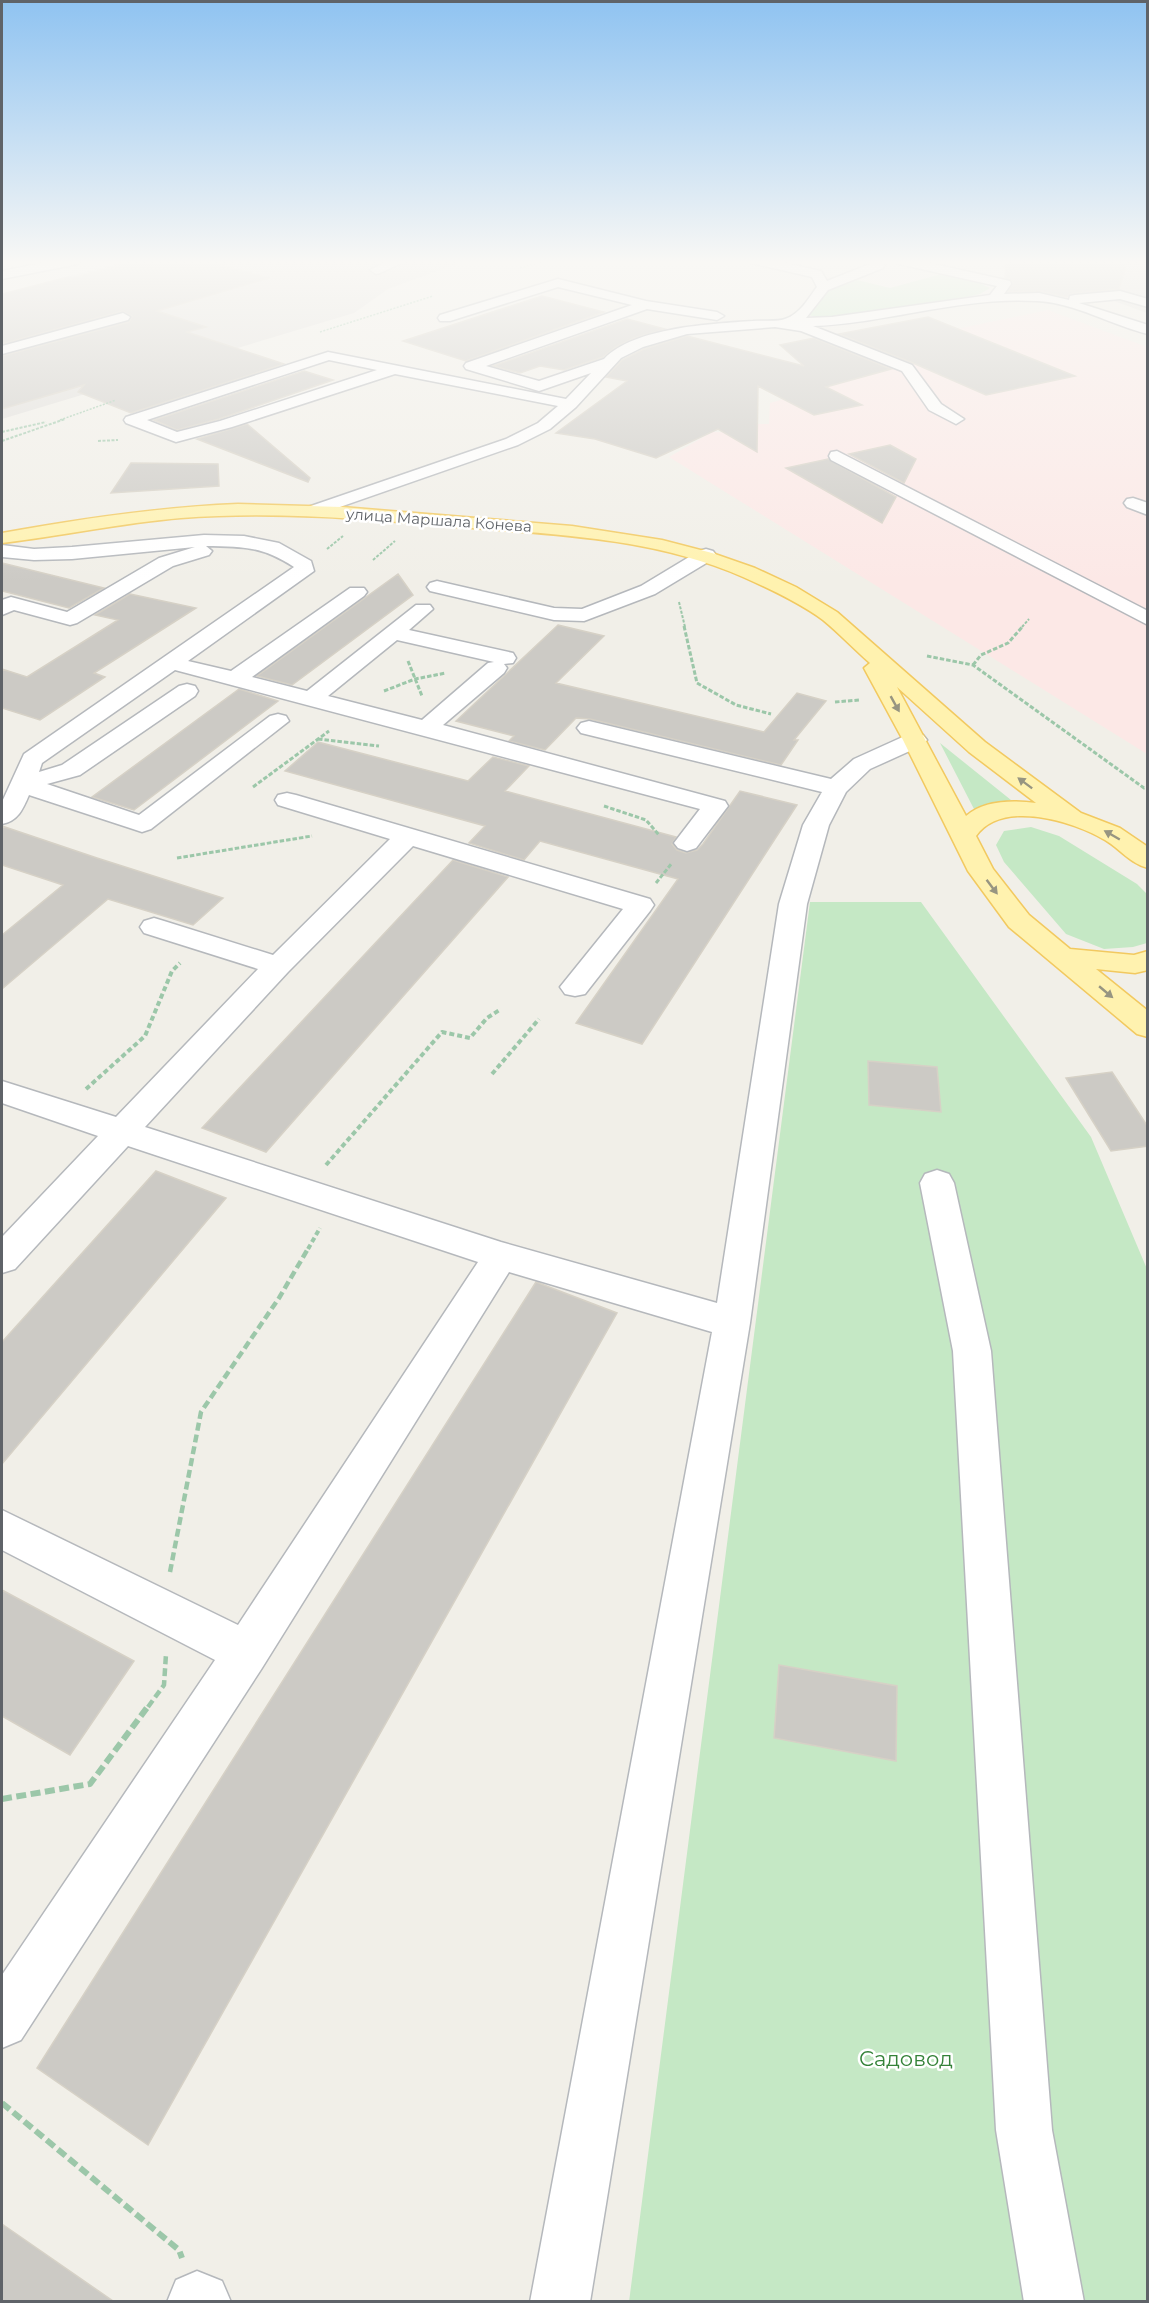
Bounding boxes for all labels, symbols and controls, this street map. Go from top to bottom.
street label: улица Маршала Конева [345,504,532,536]
one-way arrow [890,696,900,713]
one-way arrow [1017,777,1032,789]
one-way arrow [1103,830,1120,840]
one-way arrow [986,879,998,894]
one-way arrow [1098,985,1113,998]
park label: Садовод [859,2046,953,2071]

